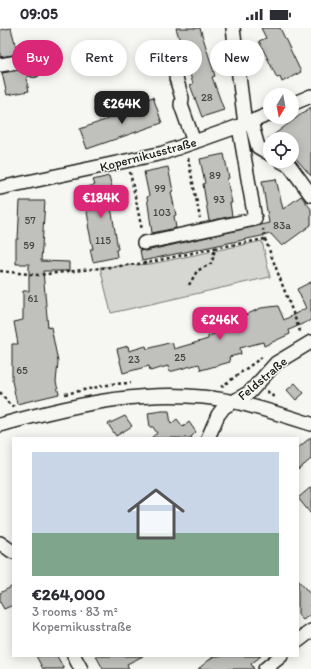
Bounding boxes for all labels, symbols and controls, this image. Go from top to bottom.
text: 09:05 [20,5,58,23]
chip: Buy [12,40,63,76]
chip: Rent [71,40,127,76]
chip: Filters [135,40,202,76]
chip: New [210,40,264,76]
north arrow [263,88,299,124]
map controls [263,88,299,168]
pin: €264K [94,91,150,125]
house number: 28 [201,91,213,104]
text: €264K [103,96,141,111]
button: locate [263,132,299,168]
street label: Kopernikusstraße [98,134,198,175]
house number: 89 [209,169,221,182]
house number: 99 [154,182,166,195]
pin: €184K [73,185,129,219]
text: €184K [83,190,119,205]
house number: 93 [213,193,225,206]
house number: 103 [153,206,171,219]
house number: 57 [24,214,36,227]
house number: 83a [273,219,291,232]
house number: 115 [95,234,111,247]
house number: 59 [23,239,35,252]
house number: 61 [28,292,38,305]
pin: €246K [192,307,248,341]
text: €246K [201,312,239,327]
house number: 25 [174,351,186,364]
house number: 23 [128,353,140,366]
street label: Feldstraße [235,354,290,403]
house number: 65 [16,364,28,377]
icon: home [120,478,192,550]
text: €264,000 [32,584,105,604]
text: 3 rooms · 83 m² [32,604,118,619]
text: Kopernikusstraße [32,619,131,634]

